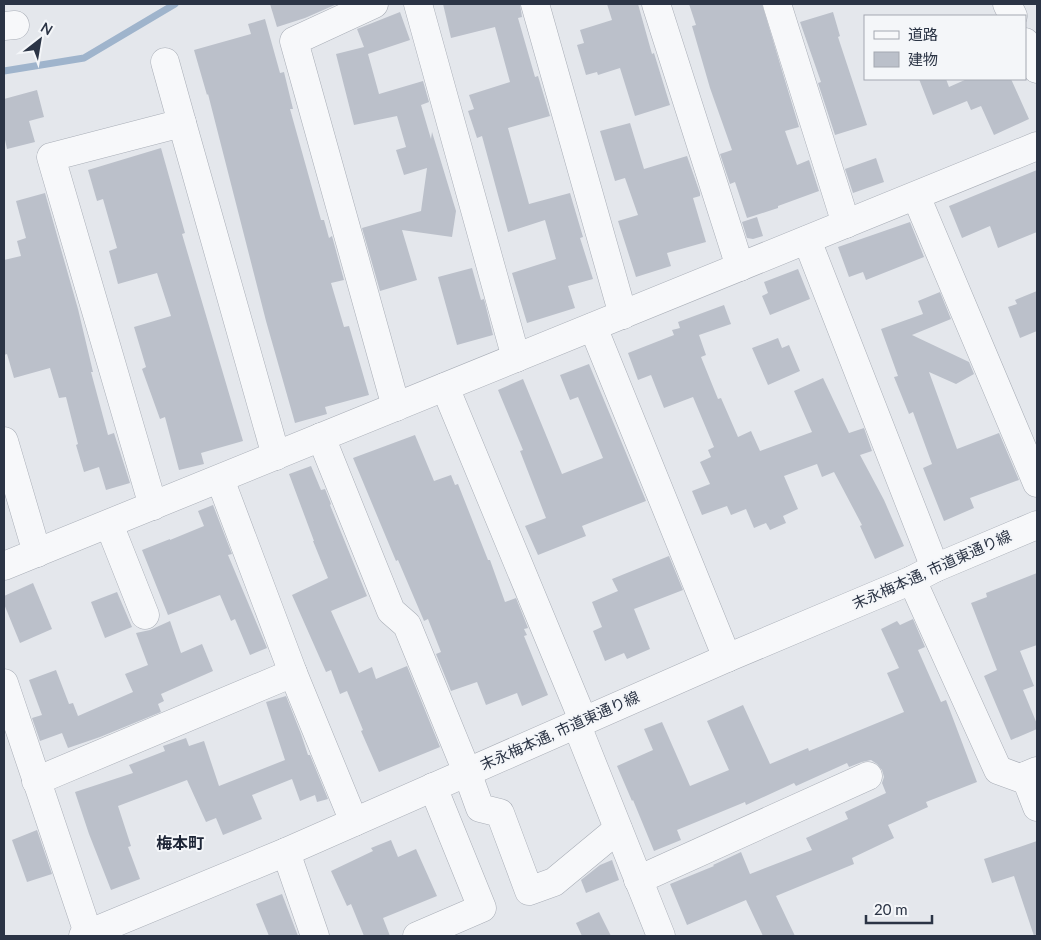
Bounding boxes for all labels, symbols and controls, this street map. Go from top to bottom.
north arrow [15,15,65,65]
legend [864,15,1026,80]
text: N [38,18,56,38]
text: 道路 [908,25,938,43]
text: 建物 [908,50,938,68]
street label: 末永梅本通, 市道東通り線 [849,526,1014,612]
street label: 末永梅本通, 市道東通り線 [477,687,642,773]
district label: 梅本町 [156,833,204,852]
scale bar [866,892,932,924]
text: 20 m [874,900,908,918]

